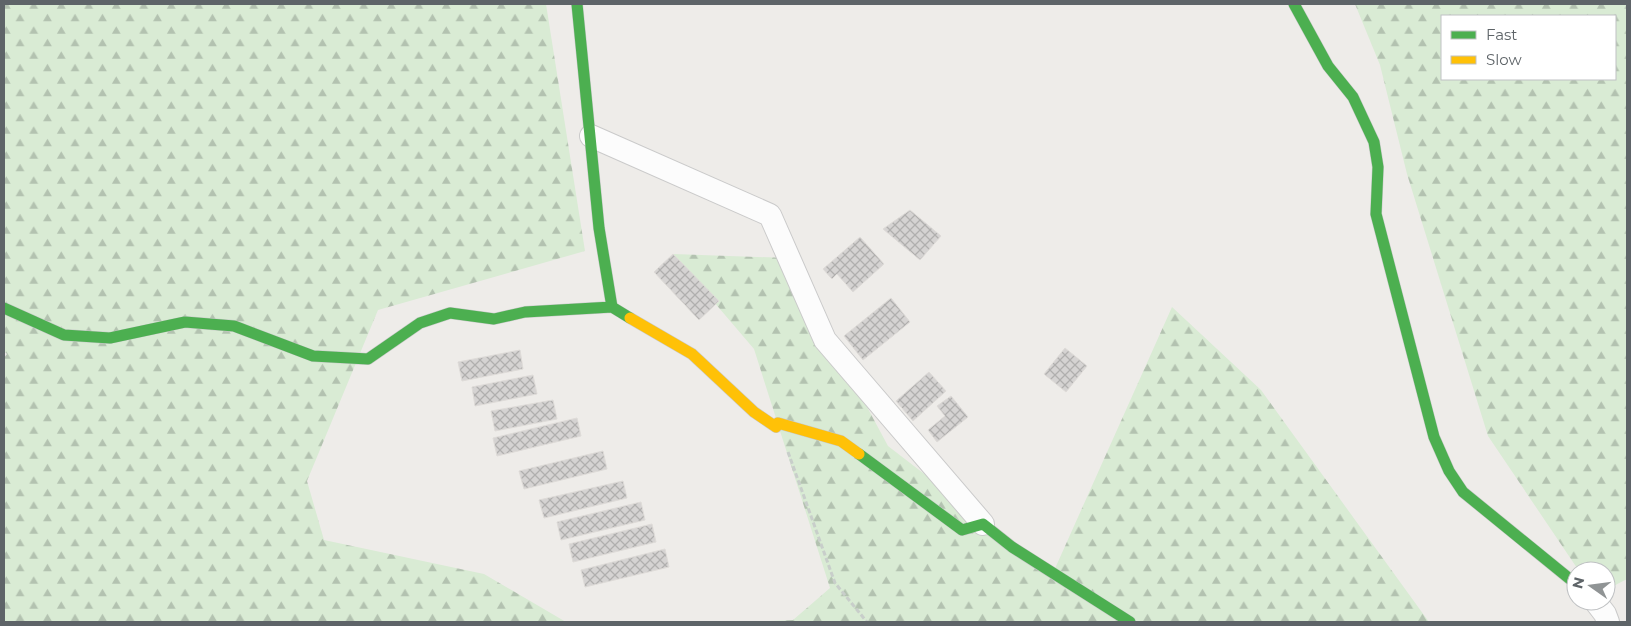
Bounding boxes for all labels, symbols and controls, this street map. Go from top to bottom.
legend [1441,15,1616,80]
text: Fast [1486,25,1517,44]
text: Slow [1486,50,1522,69]
north arrow [1566,561,1616,611]
text: N [1568,575,1588,591]

